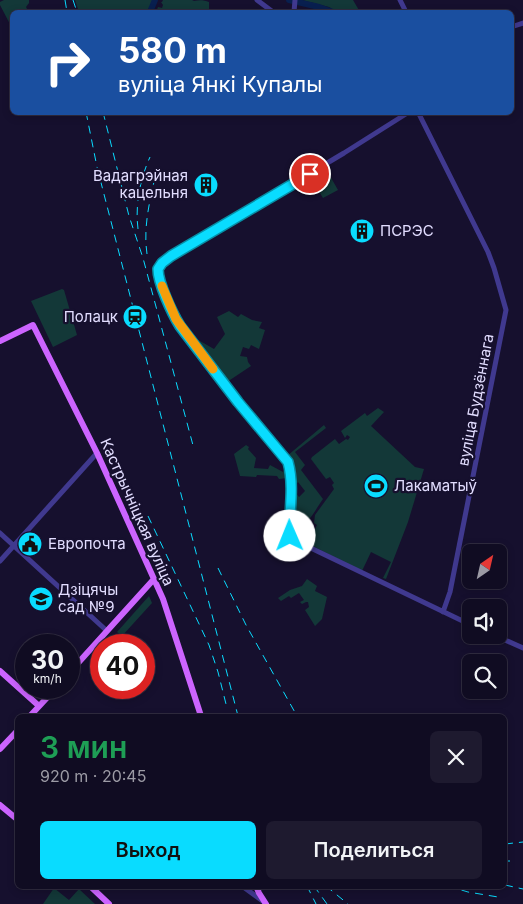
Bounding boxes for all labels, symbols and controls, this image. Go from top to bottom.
text: 580 m [118,29,227,71]
icon: right [35,30,100,95]
text: вуліца Янкі Купалы [118,71,322,97]
pin [289,153,331,195]
icon: arrive [296,160,324,188]
place label: Вадагрэйная кацельня [93,166,188,202]
building icon: Вадагрэйная кацельня [193,172,219,198]
building icon: ПСРЭС [349,218,375,244]
place label: ПСРЭС [380,221,434,240]
station icon: Полацк [122,304,148,330]
place label: Полацк [64,307,118,326]
street label: вуліца Будзённага [453,332,498,468]
street label: Кастрычніцкая вуліца [96,435,179,589]
sports icon: Лакаматыў [363,473,389,499]
place label: Лакаматыў [394,476,477,495]
position arrow [263,509,315,561]
public building icon: Европочта [17,531,43,557]
place label: Европочта [48,534,126,553]
north arrow [462,544,508,589]
map controls [462,544,507,699]
place label: Дзіцячы сад №9 [58,580,118,616]
school or university icon: Дзіцячы сад №9 [28,586,54,612]
button: sound [462,599,507,644]
speed limit sign: 40 [90,634,155,699]
text: 30 [31,645,64,675]
button: search [462,654,507,699]
text: km/h [33,671,62,686]
text: 3 мин [40,729,127,765]
button: close [430,731,482,783]
text: 920 m · 20:45 [40,766,146,786]
button: Выход [40,821,256,879]
button: Поделиться [266,821,482,879]

